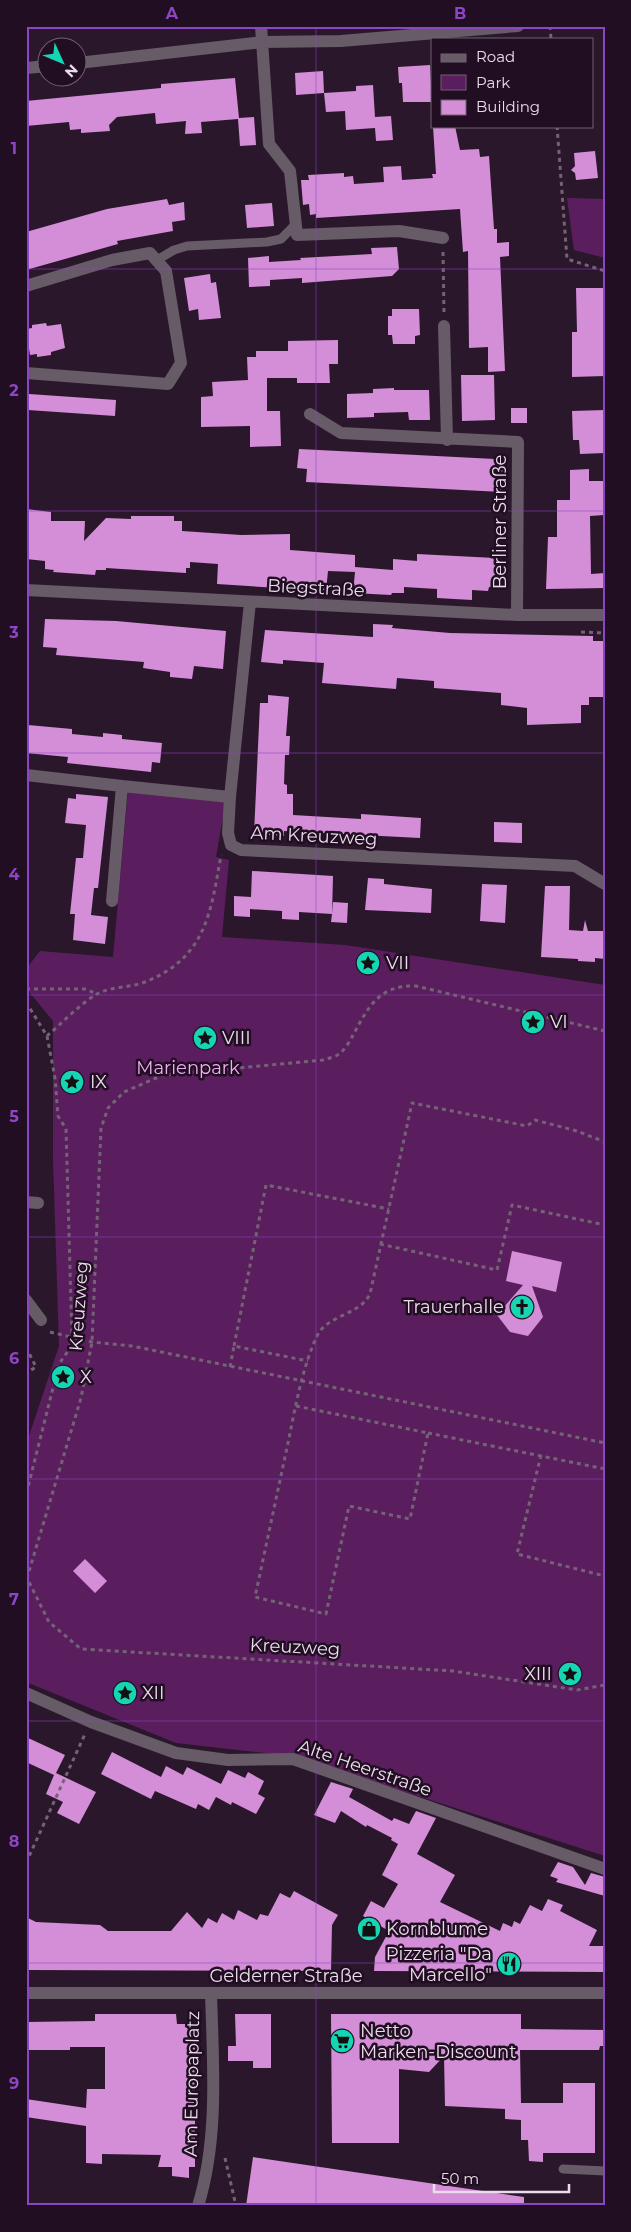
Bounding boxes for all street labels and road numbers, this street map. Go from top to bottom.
street label: Berliner Straße [489,455,511,589]
street label: Biegstraße [267,574,365,602]
street label: Am Kreuzweg [250,822,378,850]
street label: Kreuzweg [65,1260,93,1352]
street label: Kreuzweg [249,1634,341,1660]
street label: Alte Heerstraße [295,1735,435,1801]
street label: Gelderner Straße [209,1965,363,1987]
street label: Am Europaplatz [180,2011,204,2157]

